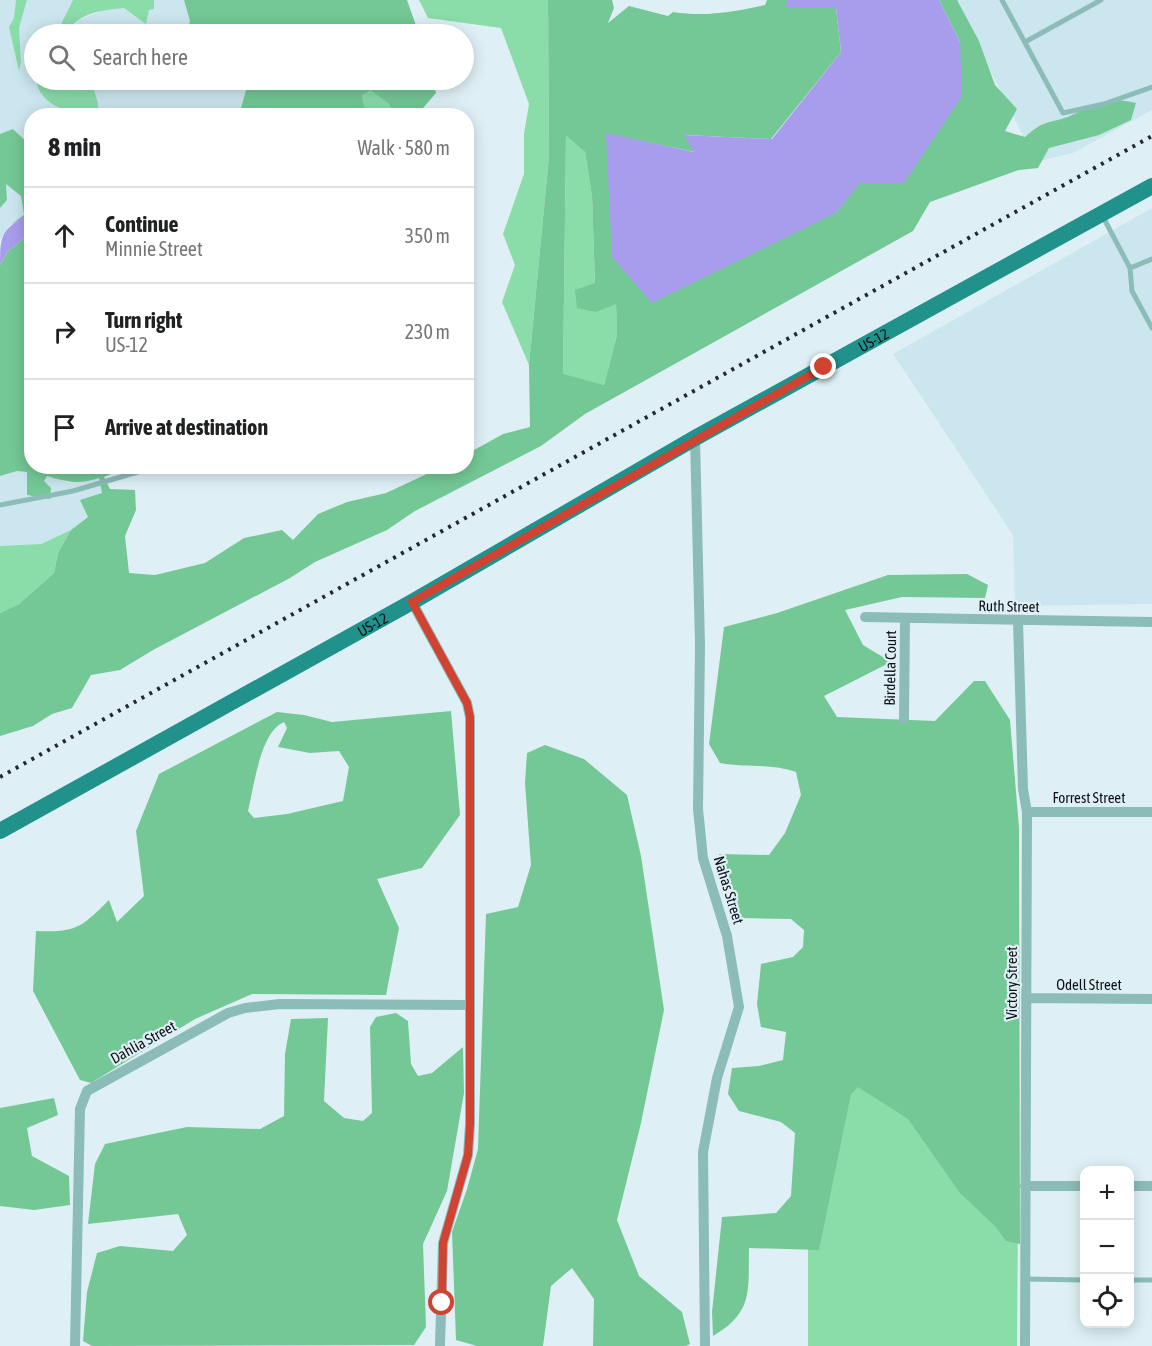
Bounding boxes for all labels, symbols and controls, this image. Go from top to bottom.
search box [24,24,474,90]
icon: search [45,41,78,74]
text: Search here [93,44,188,70]
text: 8 min [48,132,101,162]
text: Walk · 580 m [358,136,450,159]
text: Continue [105,211,179,237]
icon: ahead [48,219,81,252]
text: 350 m [405,224,450,247]
text: Minnie Street [105,237,203,260]
text: Turn right [105,307,182,333]
icon: right [48,315,81,348]
text: 230 m [405,320,450,343]
street label: US-12 [855,324,891,355]
text: US-12 [105,333,148,356]
route end [810,353,836,379]
icon: arrive [48,411,81,444]
text: Arrive at destination [105,414,268,440]
street label: Ruth Street [978,597,1040,615]
street label: US-12 [354,609,391,639]
street label: Birdella Court [881,630,899,706]
street label: Forrest Street [1052,789,1126,806]
street label: Nahas Street [711,854,747,926]
street label: Victory Street [1003,946,1020,1020]
street label: Odell Street [1056,976,1122,993]
street label: Dahlia Street [107,1017,179,1067]
map controls [1080,1166,1134,1328]
button: + [1080,1166,1134,1220]
button: − [1080,1220,1134,1274]
button: locate [1080,1274,1134,1328]
route start [428,1289,454,1315]

